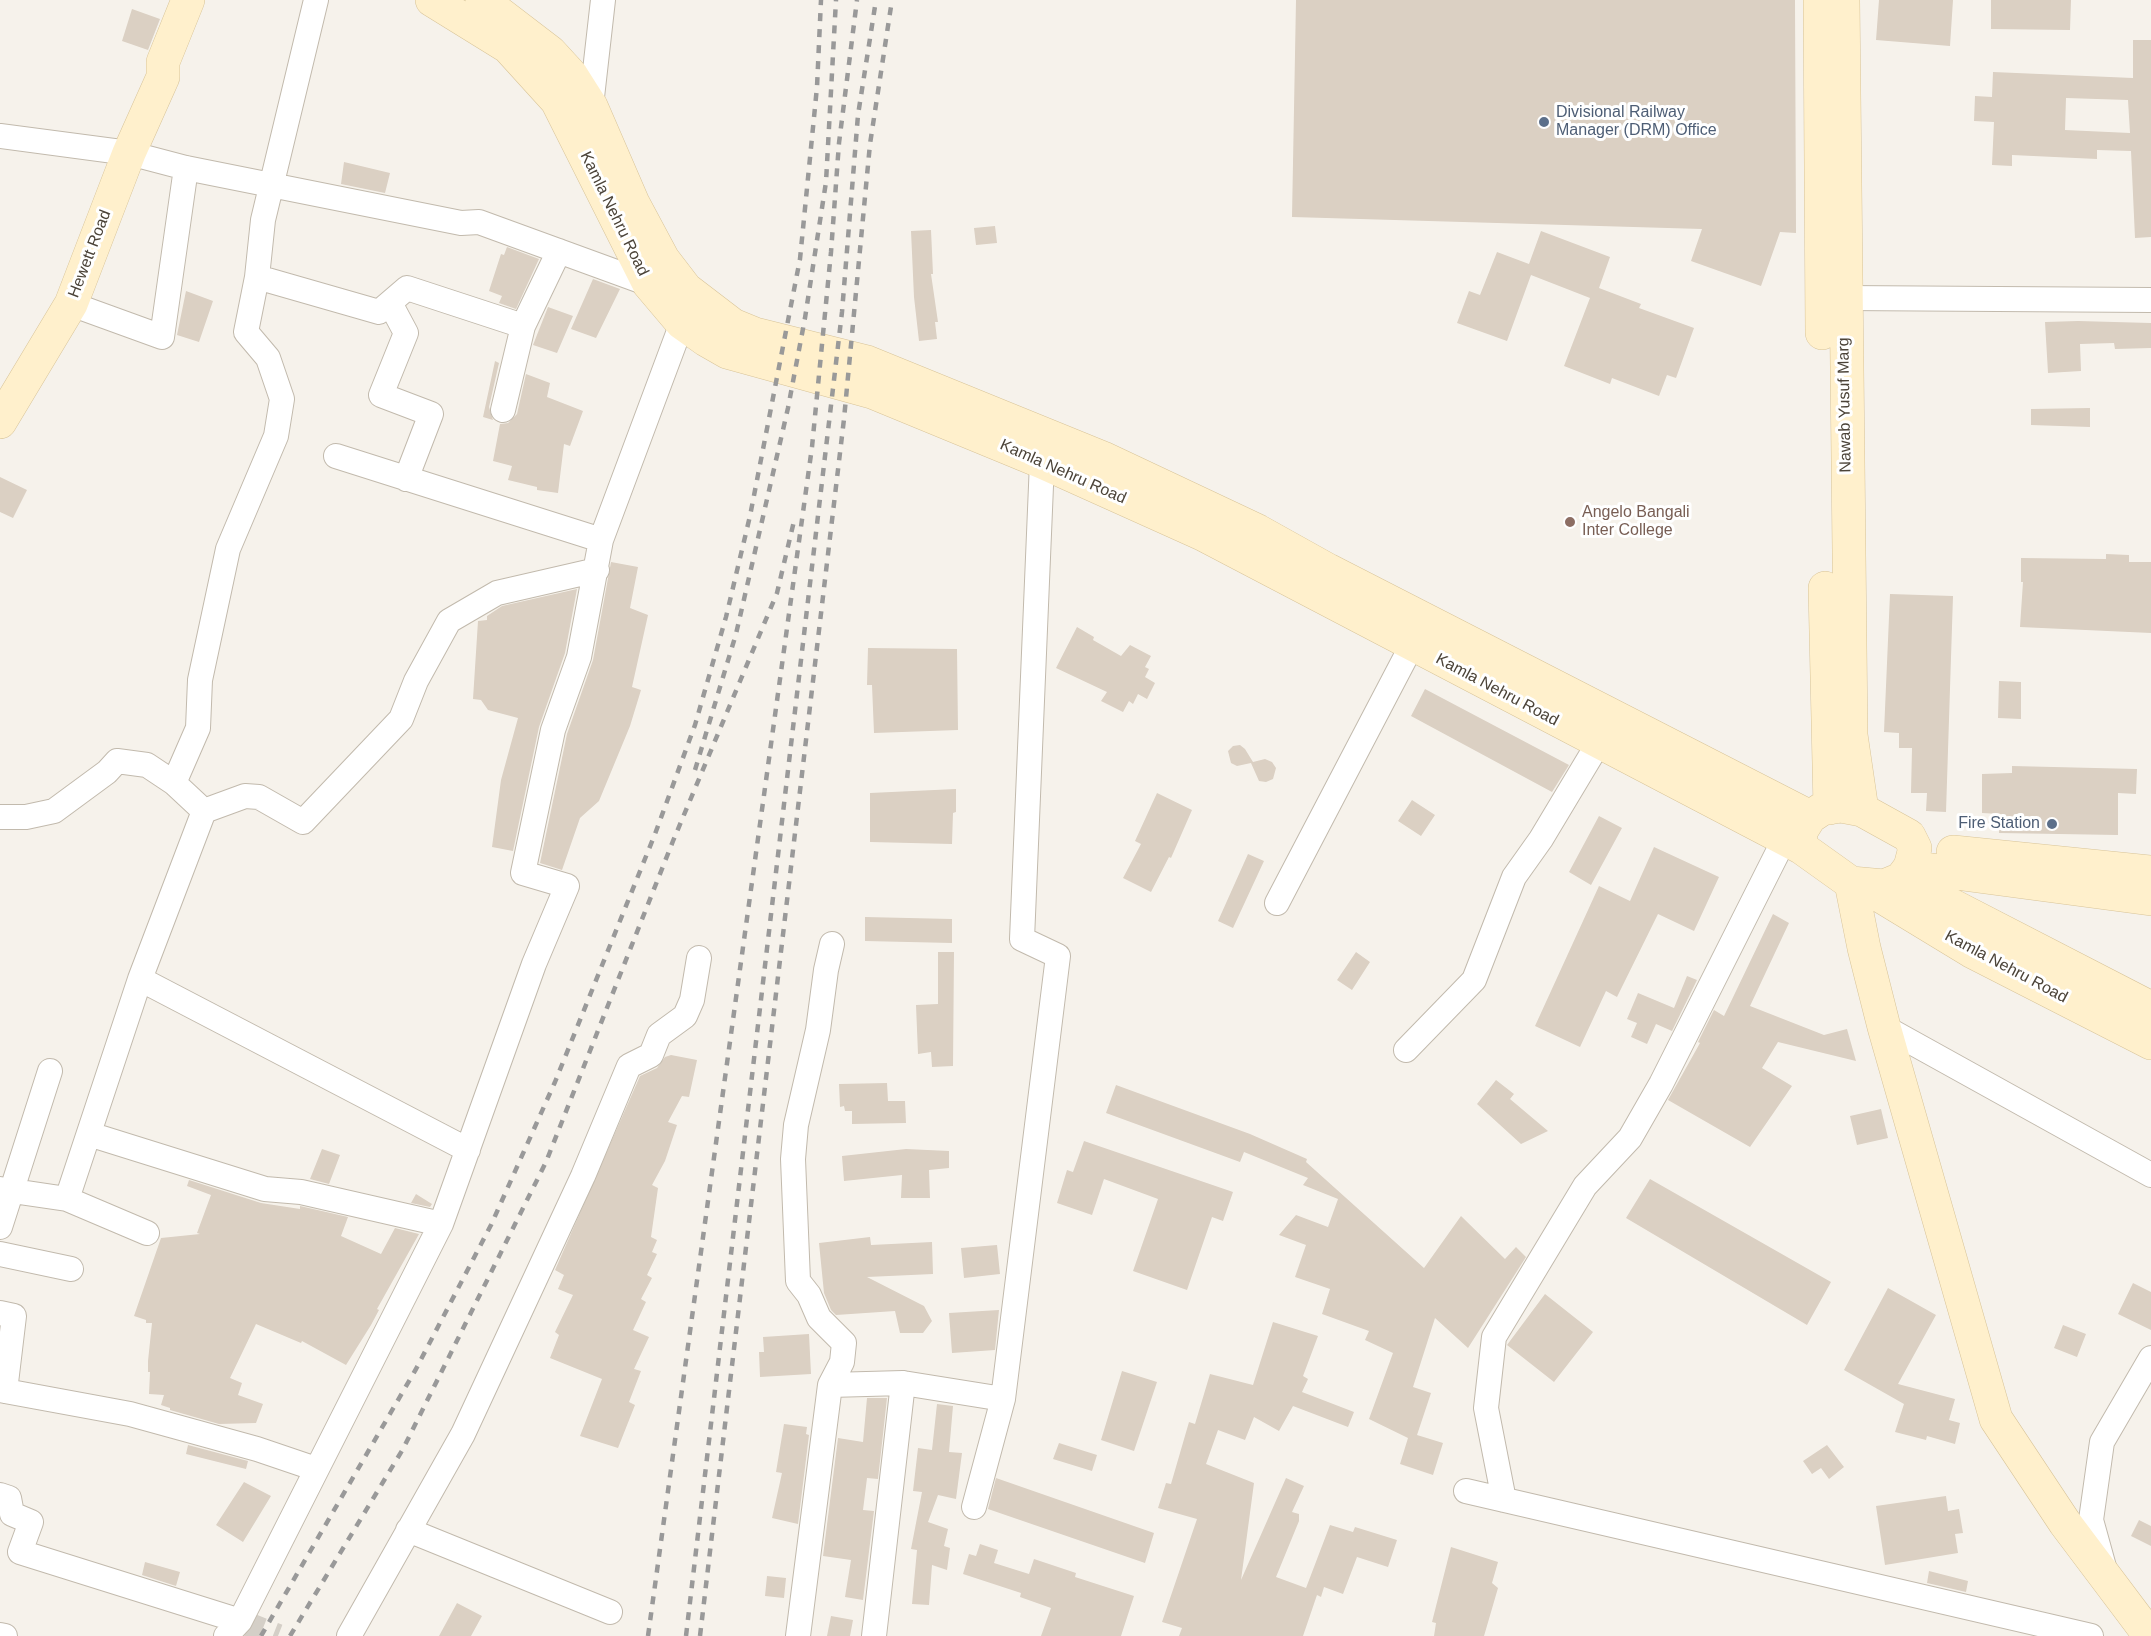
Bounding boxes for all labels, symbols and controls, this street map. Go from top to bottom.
place label: Divisional Railway Manager (DRM) Office [1556,103,1717,141]
marker: Divisional Railway Manager (DRM) Office [1537,115,1551,129]
street label: Kamla Nehru Road [576,149,652,279]
street label: Hewett Road [64,207,116,301]
street label: Nawab Yusuf Marg [1834,337,1856,473]
street label: Kamla Nehru Road [997,436,1129,508]
place label: Angelo Bangali Inter College [1582,503,1690,541]
marker: Angelo Bangali Inter College [1563,515,1577,529]
street label: Kamla Nehru Road [1432,650,1562,730]
place label: Fire Station [1958,814,2040,834]
marker: Fire Station [2045,817,2059,831]
street label: Kamla Nehru Road [1941,927,2071,1007]

